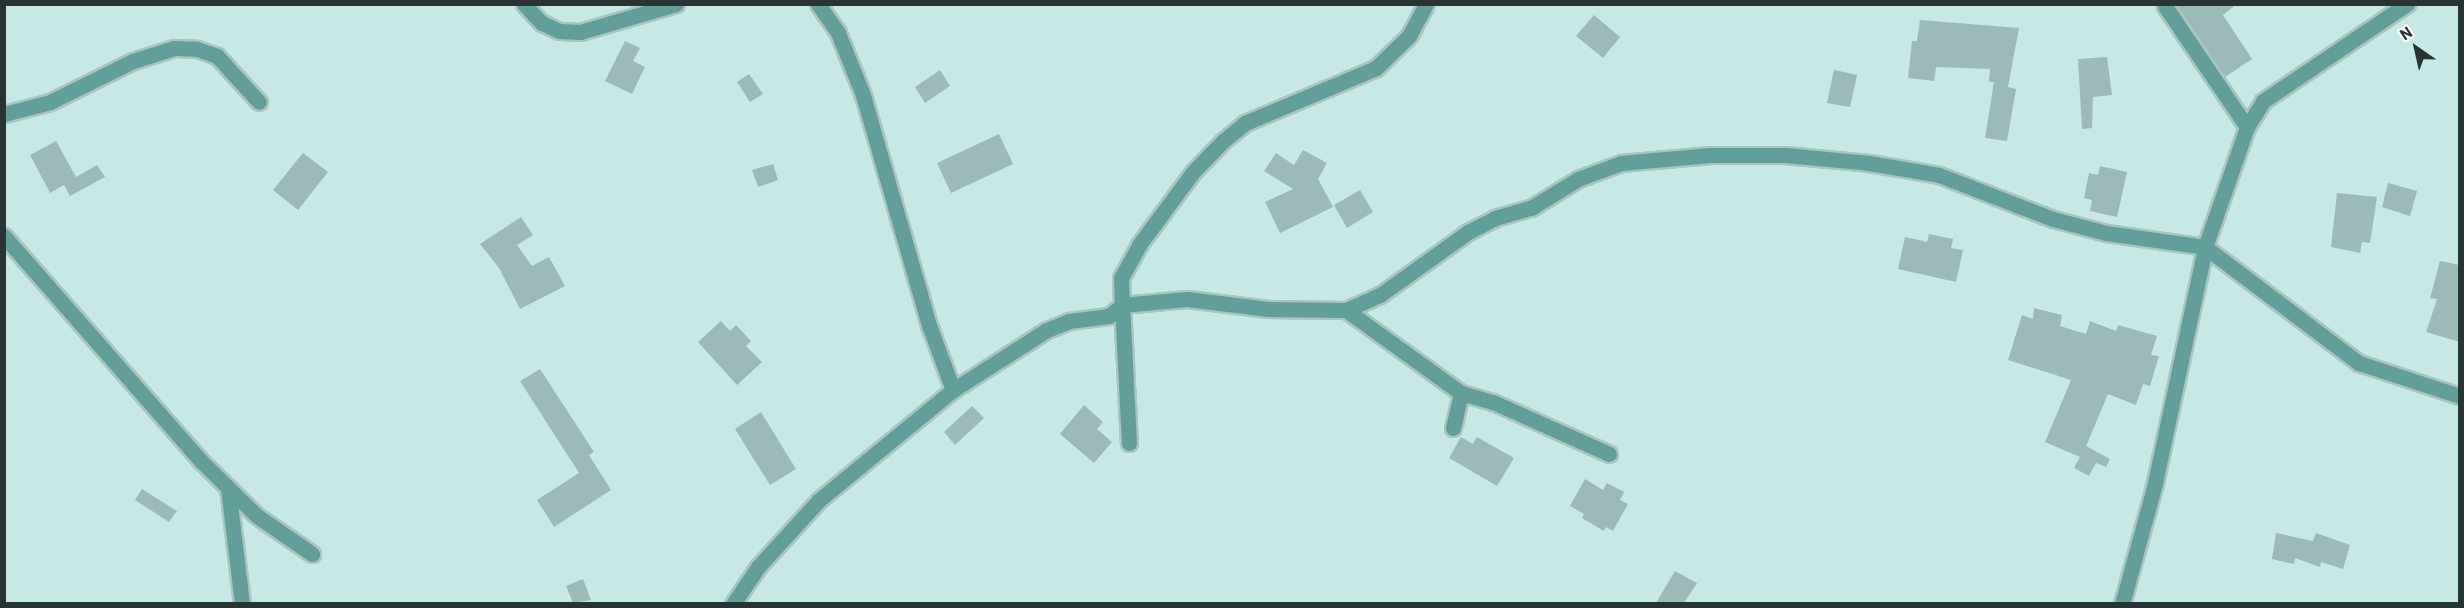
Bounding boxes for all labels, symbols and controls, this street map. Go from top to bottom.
north arrow [2386,18,2446,78]
text: N [2396,22,2415,44]

